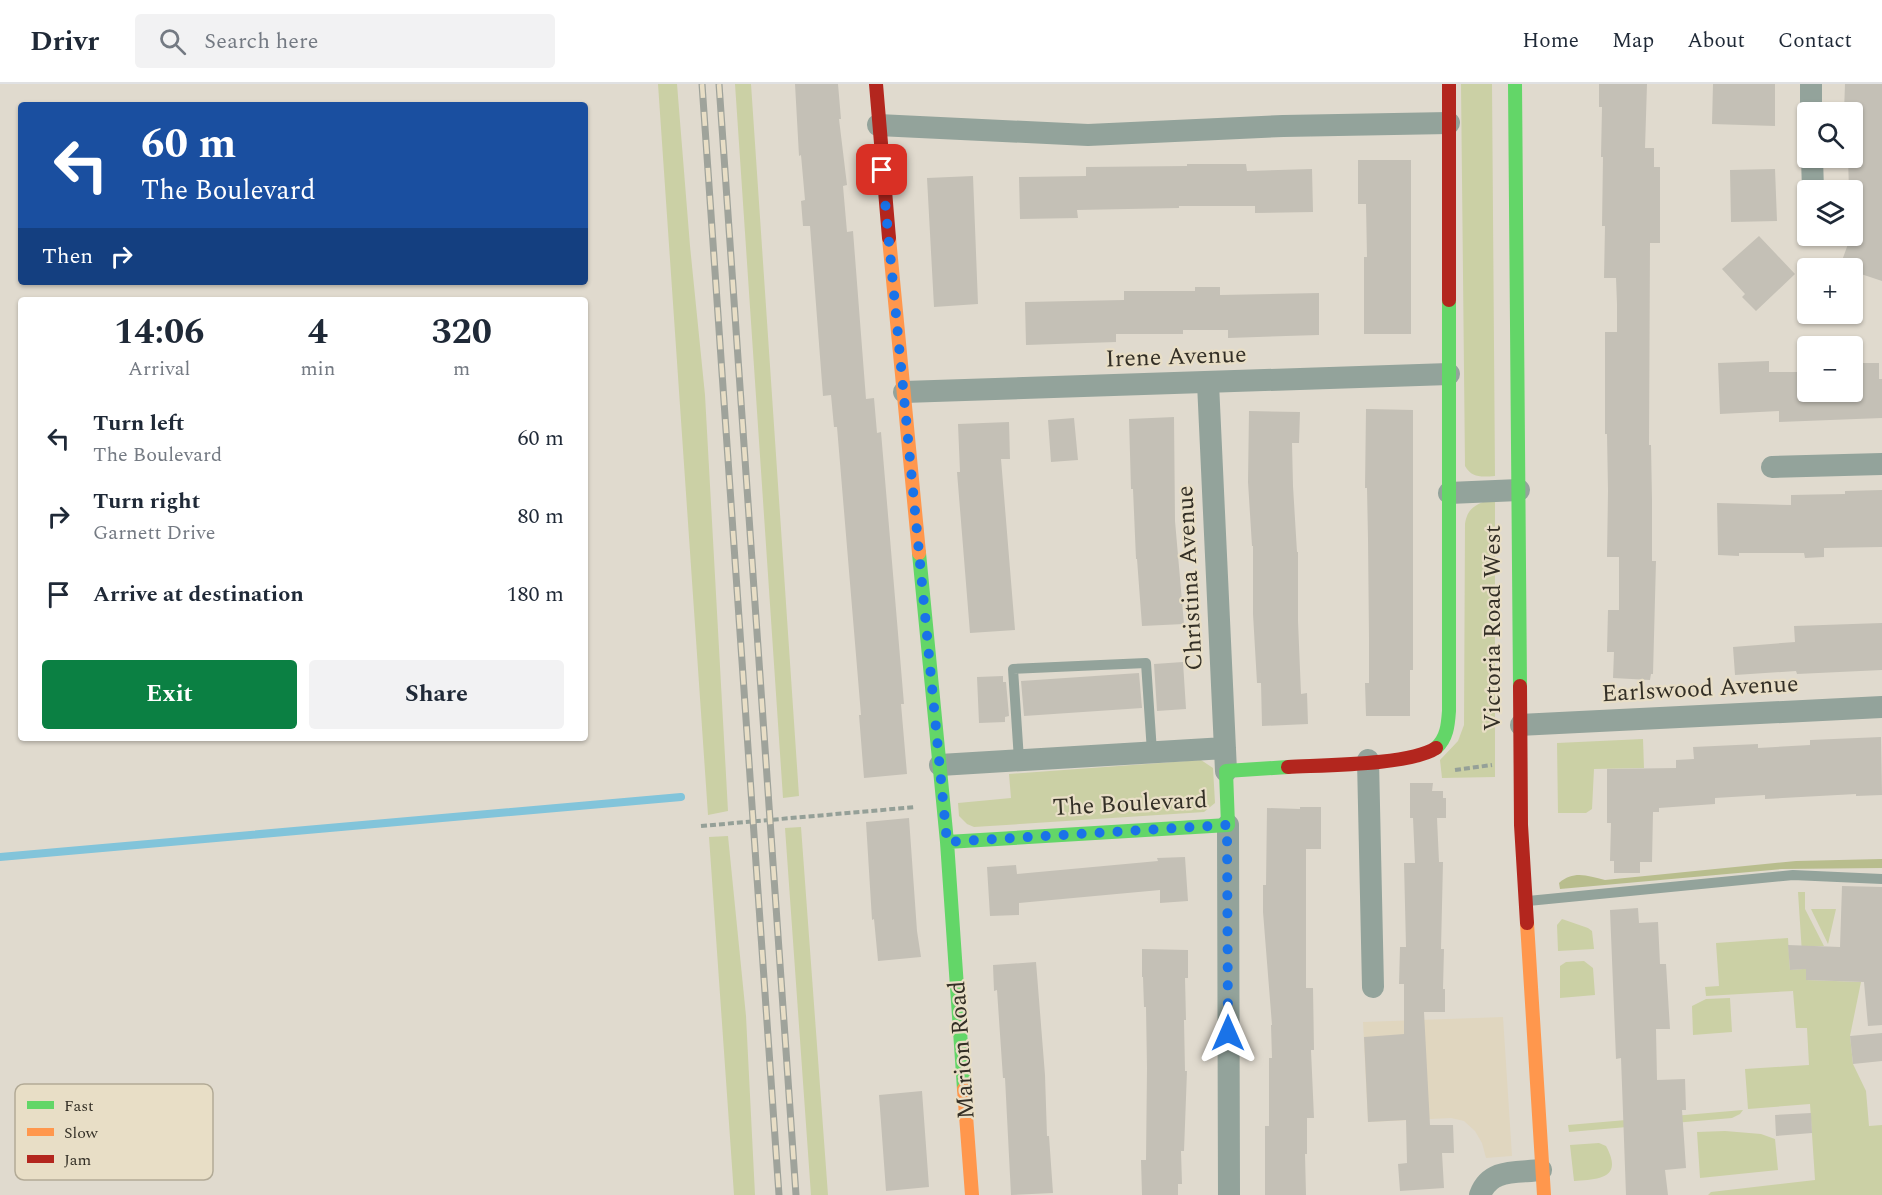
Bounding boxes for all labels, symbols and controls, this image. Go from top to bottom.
search box [135,14,555,68]
text: Drivr [30,20,99,63]
icon: search [156,25,189,58]
text: Search here [204,25,318,58]
text: Home [1522,25,1579,57]
text: Map [1612,25,1654,57]
text: About [1687,25,1745,57]
text: Contact [1778,25,1852,57]
map controls [1797,102,1863,402]
button: search [1797,102,1863,168]
text: 60 m [141,113,236,176]
icon: left [42,126,120,204]
pin [856,144,907,195]
icon: arrive [865,153,898,186]
text: The Boulevard [141,170,315,212]
button: layers [1797,180,1863,246]
text: Then [42,240,93,273]
icon: right [105,240,138,273]
button: + [1797,258,1863,324]
text: 14:06 [114,305,204,360]
text: 4 [308,305,328,360]
text: 320 [431,305,492,360]
button: − [1797,336,1863,402]
street label: Irene Avenue [1105,337,1247,377]
text: Arrival [128,354,190,384]
text: min [300,354,335,384]
text: m [453,354,470,384]
text: Turn left [93,407,185,440]
icon: left [42,422,75,455]
text: 60 m [518,422,564,455]
text: The Boulevard [93,440,222,470]
street label: Christina Avenue [1167,484,1213,672]
text: Turn right [93,485,200,518]
icon: right [42,500,75,533]
text: 80 m [518,500,564,533]
text: Garnett Drive [93,518,216,548]
street label: Victoria Road West [1475,525,1511,731]
icon: arrive [42,578,75,611]
text: Arrive at destination [93,578,304,611]
text: 180 m [507,578,564,611]
button: Exit [42,660,297,729]
button: Share [309,660,564,729]
street label: Earlswood Avenue [1601,666,1799,712]
street label: The Boulevard [1052,782,1208,826]
street label: Marion Road [939,979,985,1121]
position arrow [1196,1001,1260,1065]
legend [15,1084,213,1180]
text: Fast [64,1094,94,1118]
text: Slow [64,1121,99,1145]
text: Jam [64,1148,92,1172]

